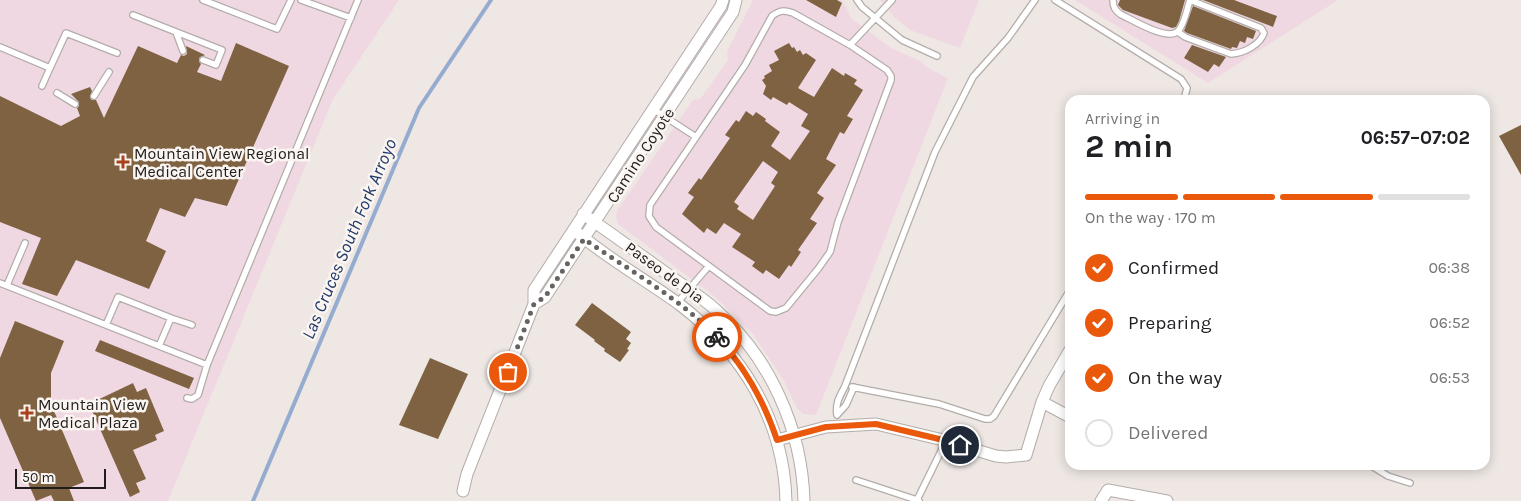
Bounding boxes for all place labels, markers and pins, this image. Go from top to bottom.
place label: Mountain View Regional Medical Center [134,144,310,181]
marker: Mountain View Regional Medical Center [116,155,130,169]
pin [487,351,529,393]
place label: Mountain View Medical Plaza [38,395,147,432]
marker: Mountain View Medical Plaza [20,406,34,420]
pin [939,424,981,466]

